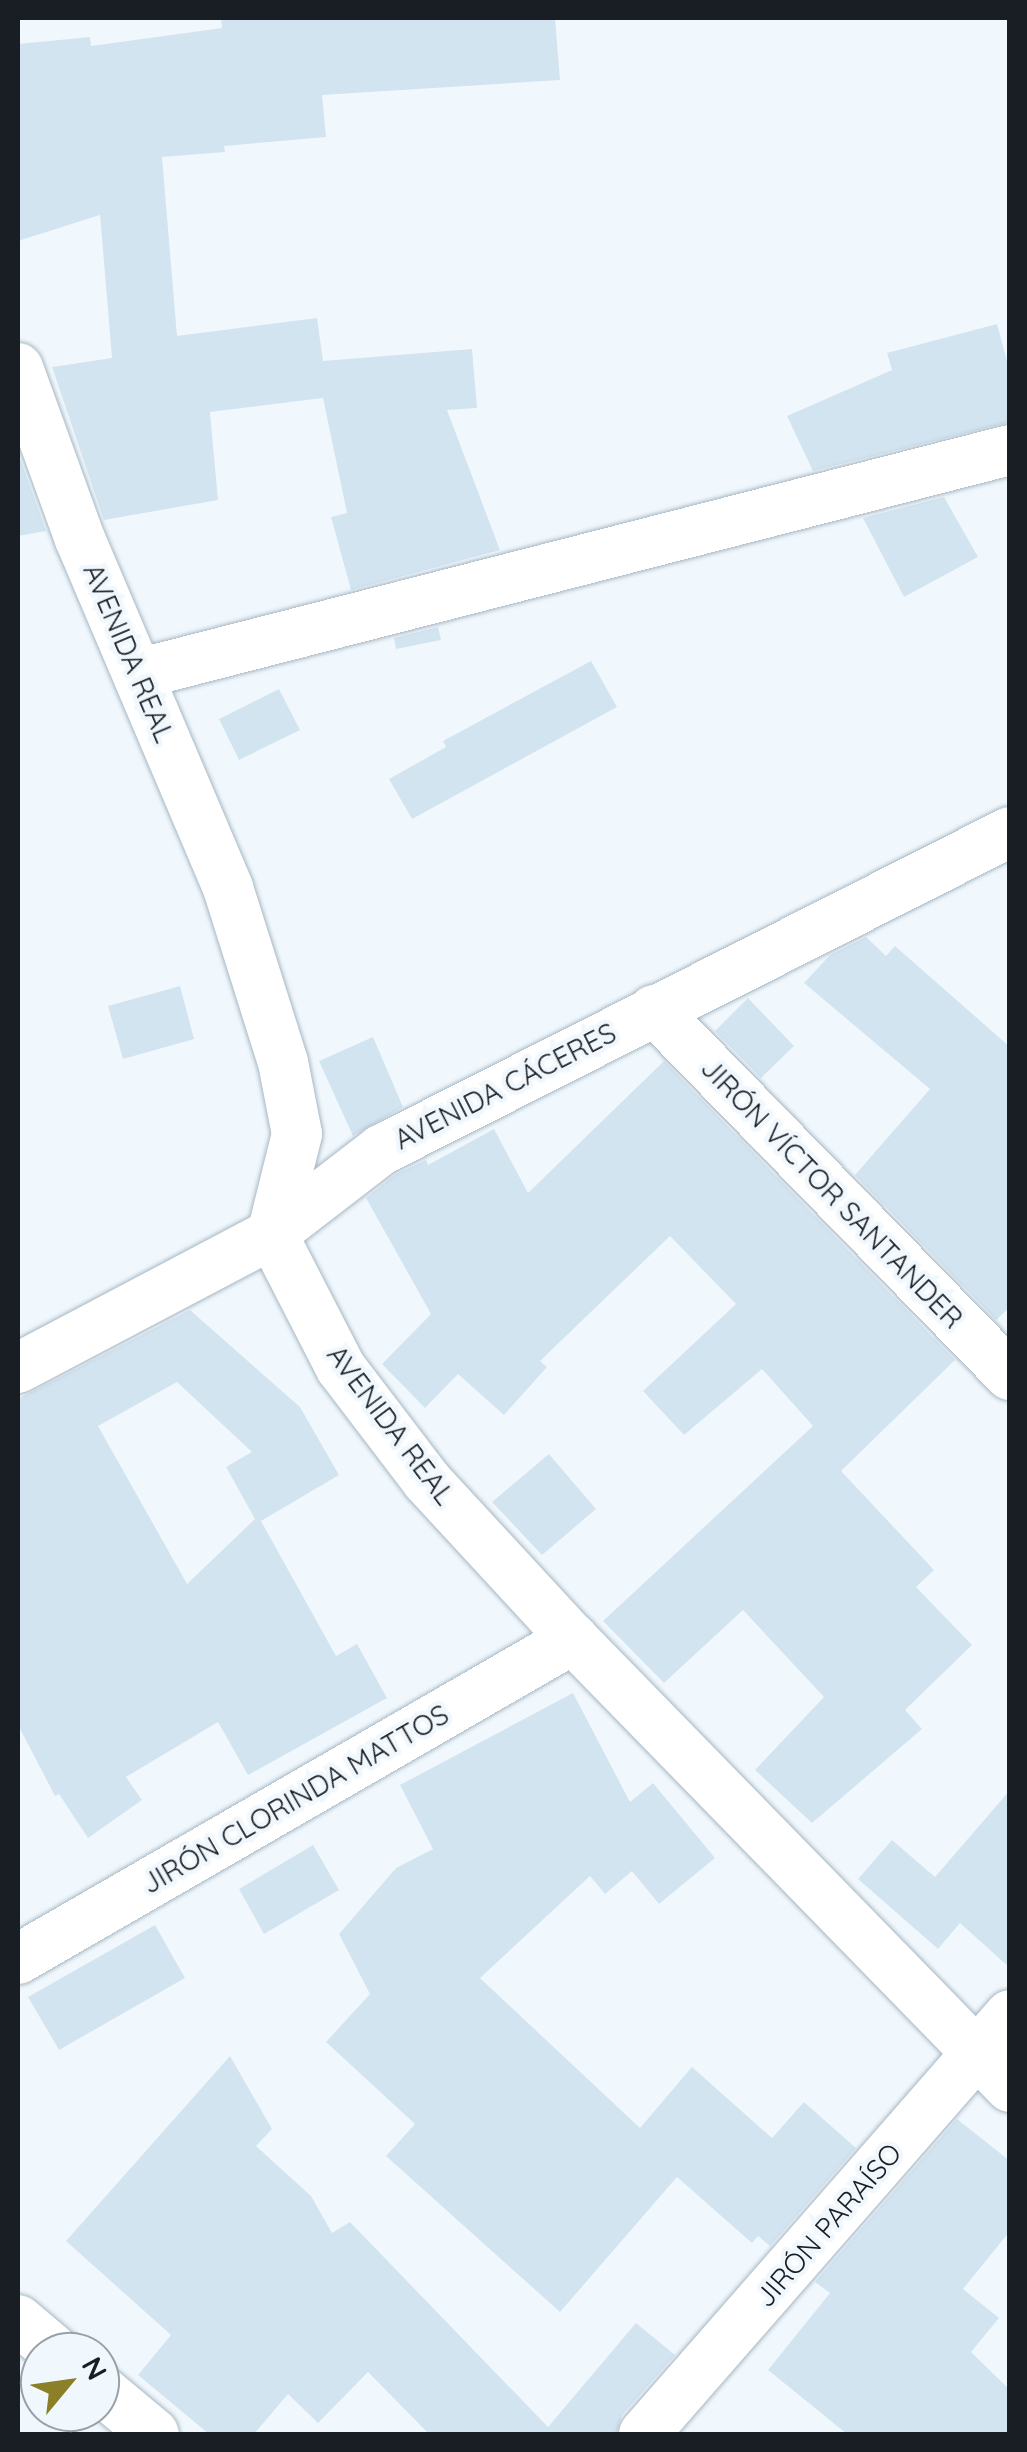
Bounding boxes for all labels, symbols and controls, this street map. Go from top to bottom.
street label: AVENIDA REAL [76,559,182,747]
street label: AVENIDA CÁCERES [389,1016,621,1156]
street label: JIRÓN VÍCTOR SANTANDER [694,1051,970,1335]
street label: AVENIDA REAL [320,1339,462,1511]
street label: JIRÓN CLORINDA MATTOS [136,1697,454,1901]
street label: JIRÓN PARAÍSO [748,2136,908,2314]
north arrow [20,2332,120,2432]
text: N [75,2351,115,2386]

